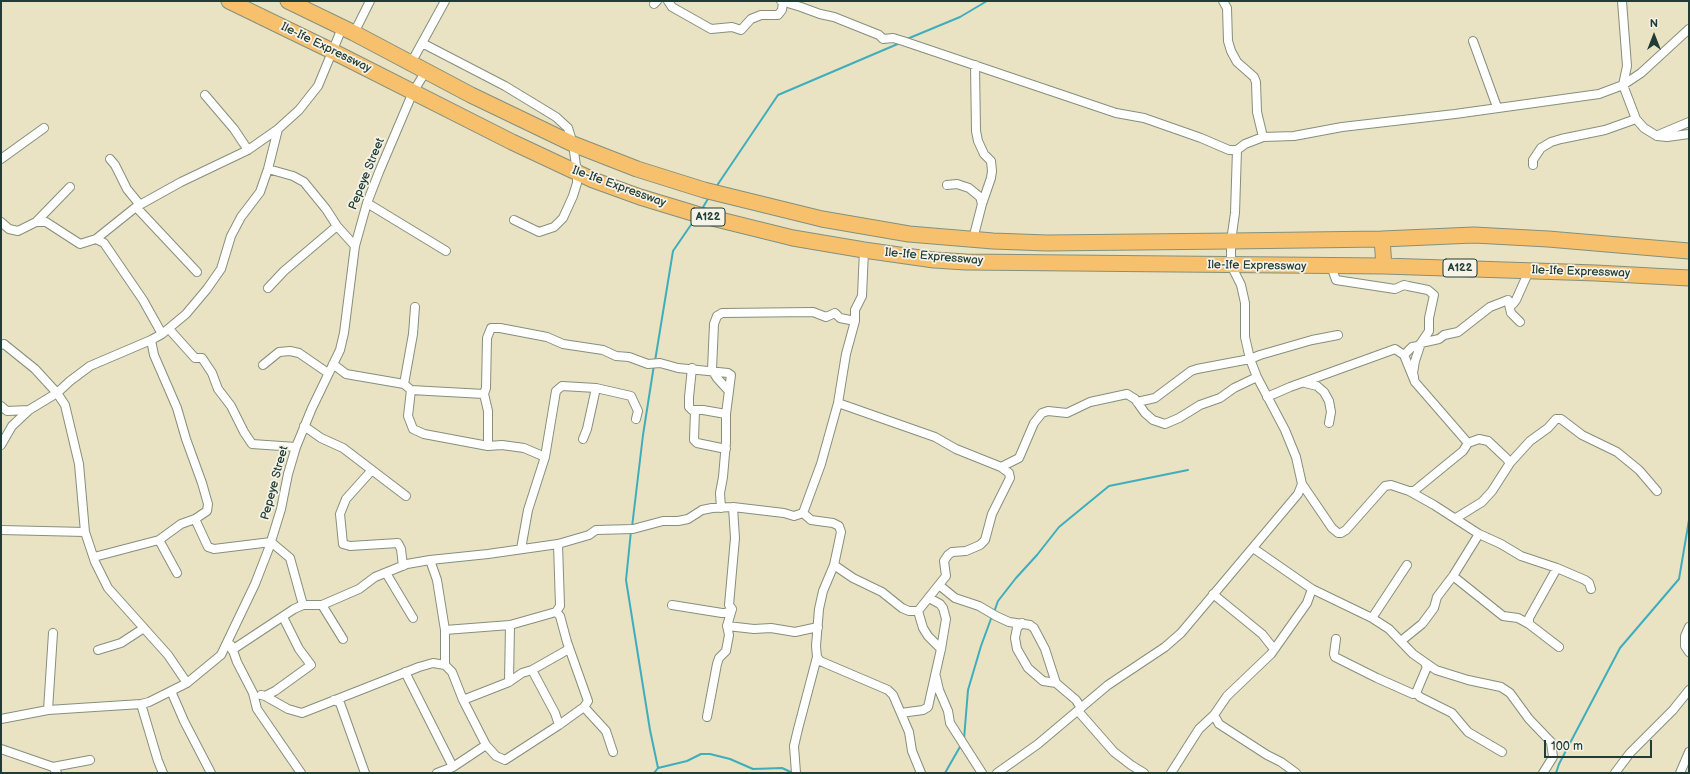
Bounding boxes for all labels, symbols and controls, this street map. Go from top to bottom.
north arrow [1634,16,1674,56]
text: N [1650,17,1658,30]
street label: Ile-Ife Expressway [278,20,374,76]
street label: Pepeye Street [346,136,388,212]
street label: Ile-Ife Expressway [570,163,668,211]
road number: A122 [691,208,725,226]
street label: Ile-Ife Expressway [884,246,984,268]
street label: Ile-Ife Expressway [1207,258,1307,274]
road number: A122 [1443,259,1477,277]
street label: Ile-Ife Expressway [1531,263,1631,281]
street label: Pepeye Street [258,444,292,522]
scale bar [1546,732,1654,758]
text: 100 m [1551,739,1583,754]

